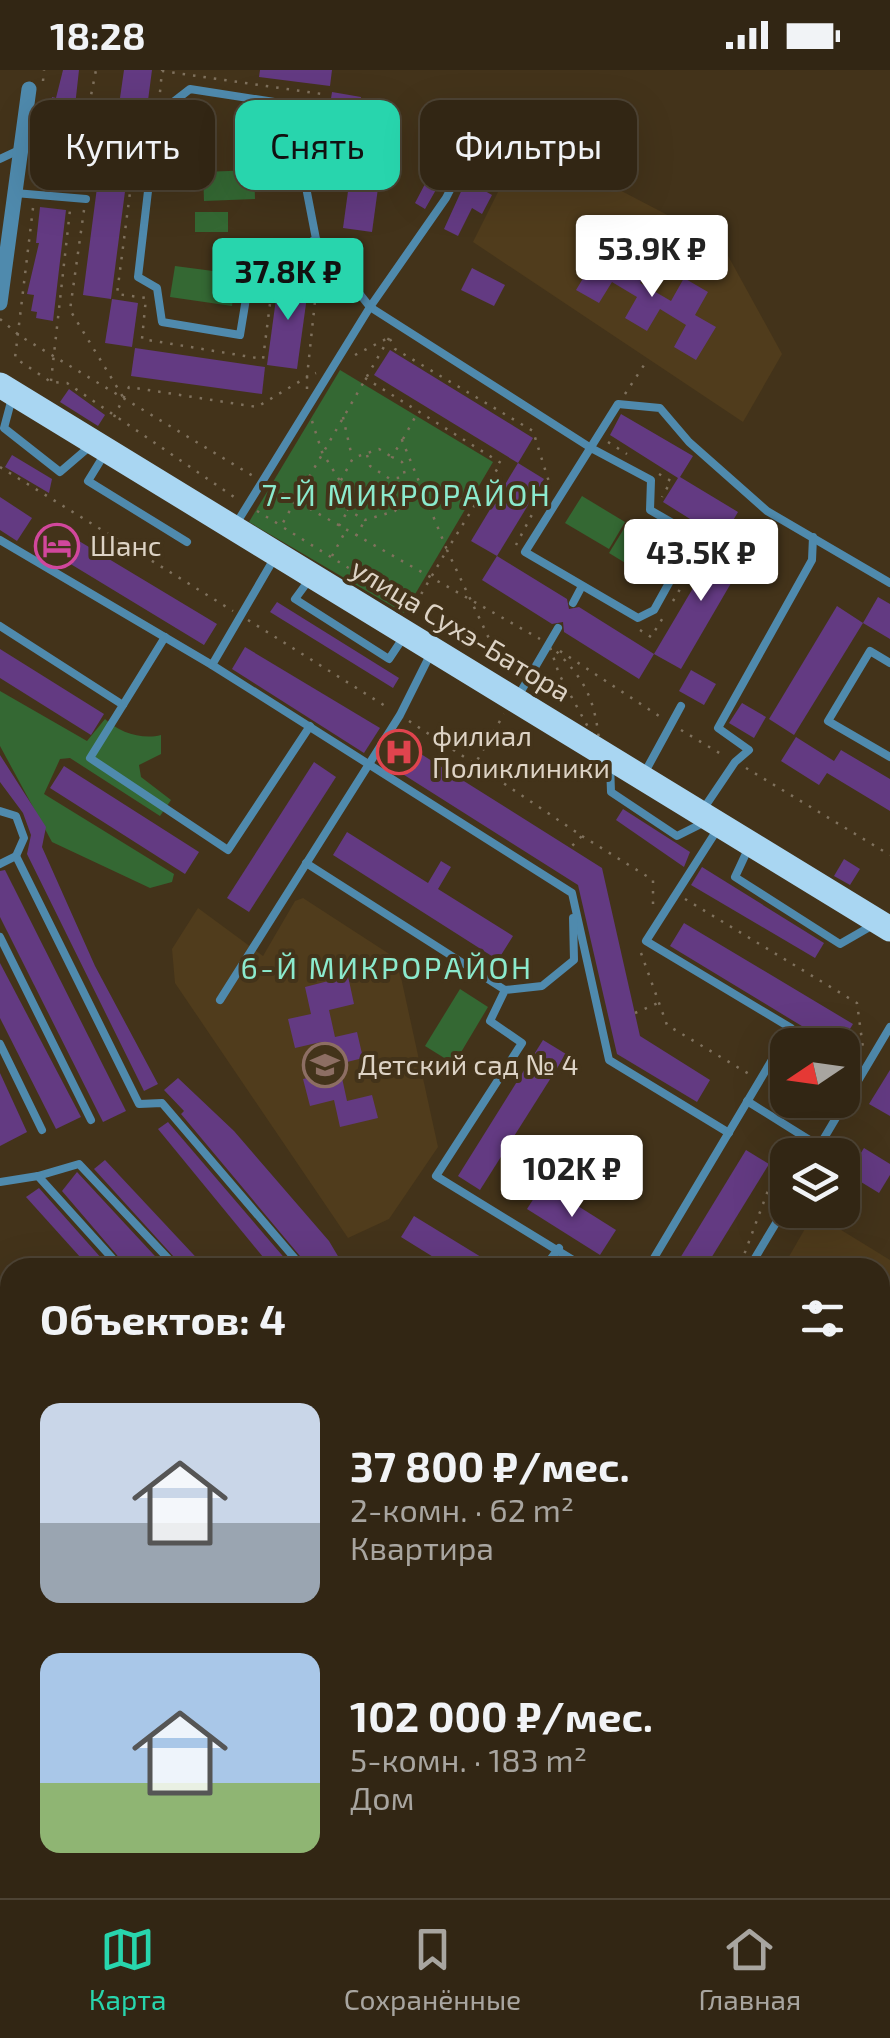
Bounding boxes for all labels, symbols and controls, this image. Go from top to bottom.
text: 18:28 [50,12,146,58]
chip: Купить [30,100,215,190]
chip: Снять [235,100,400,190]
chip: Фильтры [420,100,637,190]
pin: 53.9K ₽ [560,215,744,300]
text: 53.9K ₽ [598,228,706,266]
pin: 37.8K ₽ [196,238,380,323]
text: 37.8K ₽ [234,251,342,289]
district label: 7-Й МИКРОРАЙОН [262,476,552,512]
pin: 43.5K ₽ [609,519,793,604]
hotel icon: Шанс [34,523,80,569]
place label: Шанс [90,528,162,562]
text: 43.5K ₽ [646,532,756,570]
street label: улица Сухэ-Батора [346,550,577,708]
place label: филиал Поликлиники [432,718,610,784]
hospital icon: филиал Поликлиники [376,729,422,775]
district label: 6-Й МИКРОРАЙОН [241,949,534,985]
north arrow [770,1028,860,1118]
map controls [770,1028,860,1228]
school or university icon: Детский сад № 4 [302,1042,348,1088]
place label: Детский сад № 4 [358,1047,579,1081]
pin: 102K ₽ [491,1135,653,1220]
button: layers [770,1138,860,1228]
text: 102K ₽ [523,1148,621,1186]
icon: filters [795,1291,850,1346]
text: Объектов: 4 [40,1293,286,1343]
text: 37 800 ₽/мес. [350,1440,630,1490]
icon: home [120,1443,240,1563]
text: 2-комн. · 62 m² [350,1490,574,1528]
text: Квартира [350,1528,494,1566]
text: 102 000 ₽/мес. [350,1690,653,1740]
icon: home [120,1693,240,1813]
text: 5-комн. · 183 m² [350,1740,587,1778]
text: Дом [350,1778,414,1816]
tab: Карта [89,1922,166,2016]
tab: Сохранённые [344,1922,521,2016]
tab: Главная [699,1922,801,2016]

